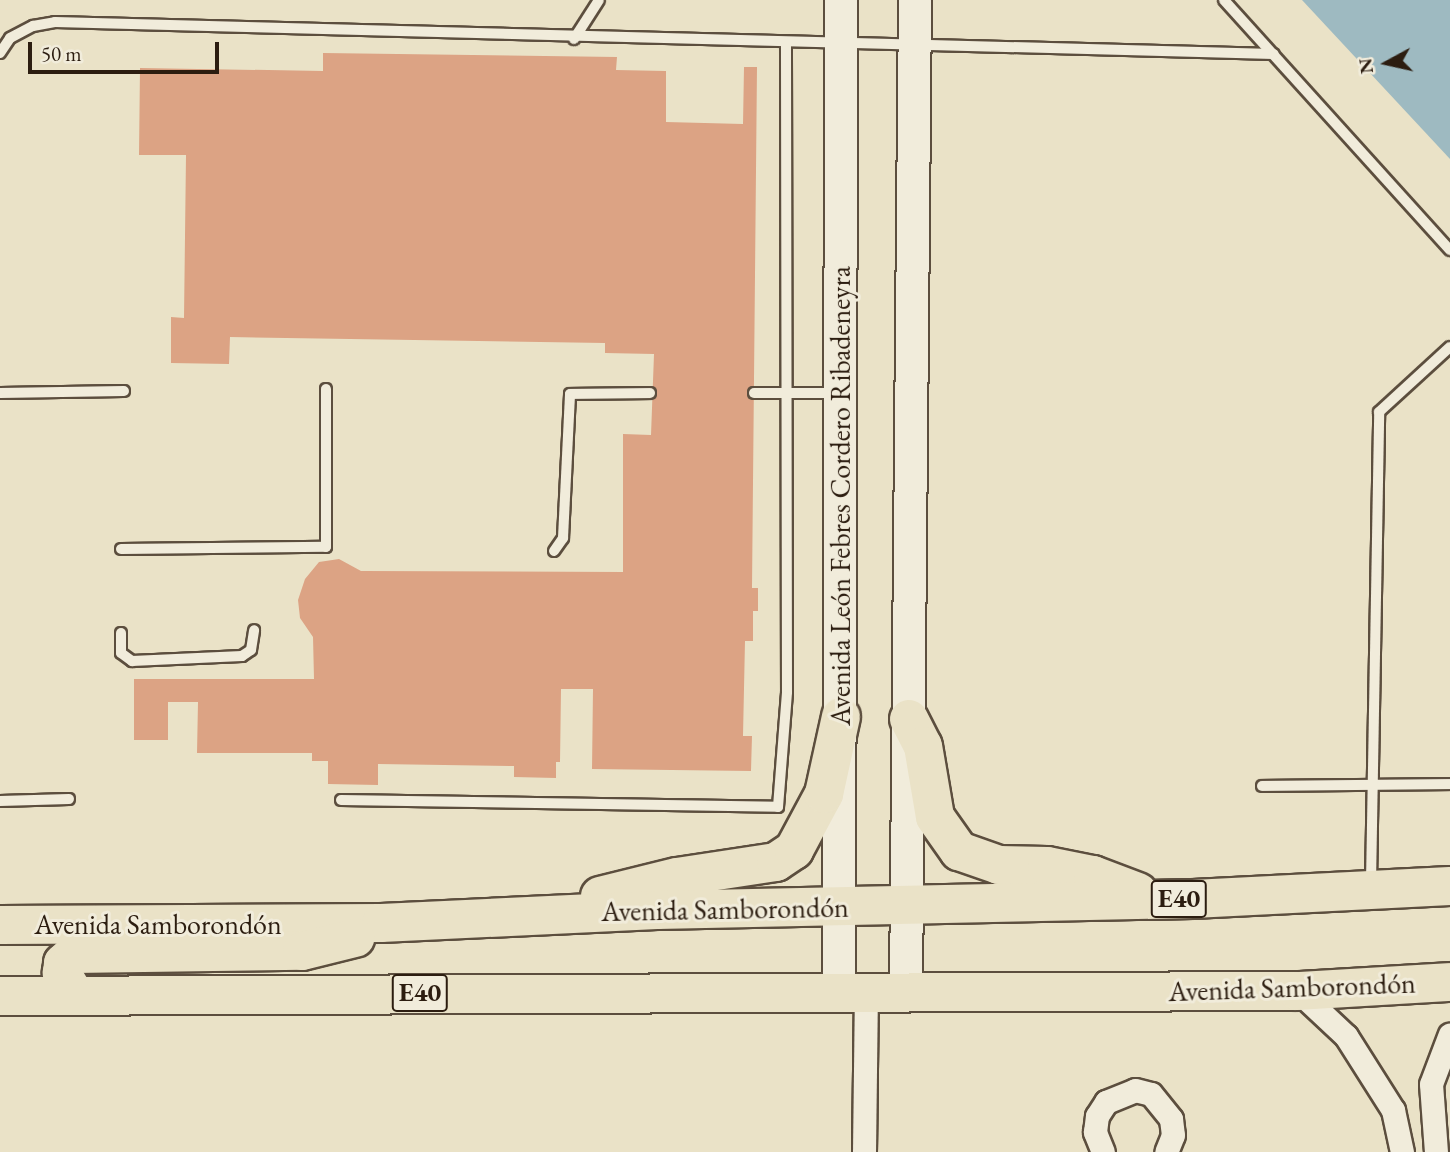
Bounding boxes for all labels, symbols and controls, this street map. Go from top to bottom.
scale bar [32,28,222,72]
north arrow [1352,28,1422,98]
text: 50 m [41,40,82,67]
text: N [1352,57,1379,75]
street label: Avenida León Febres Cordero Ribadeneyra [823,266,857,726]
road number: E40 [1149,876,1209,922]
street label: Avenida Samborondón [601,890,849,928]
street label: Avenida Samborondón [34,907,282,941]
street label: Avenida Samborondón [1168,966,1416,1008]
road number: E40 [390,970,450,1016]

